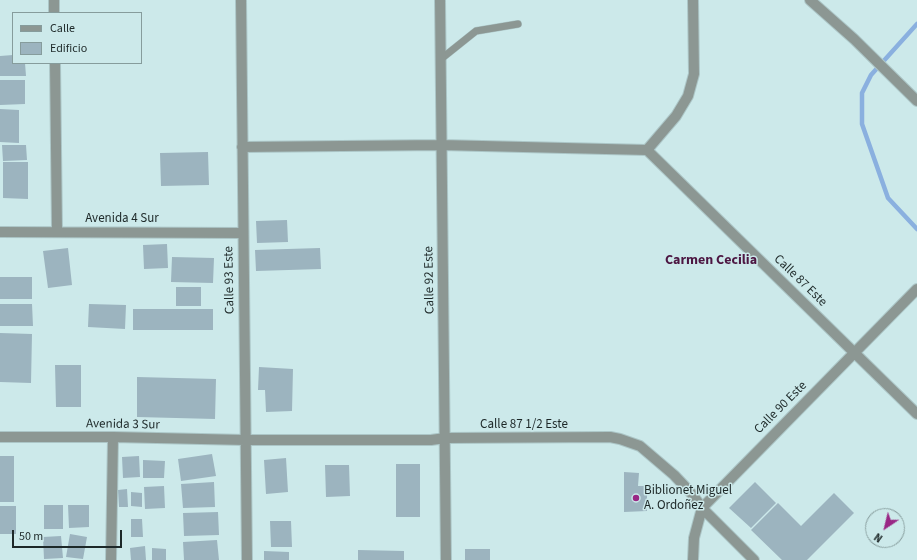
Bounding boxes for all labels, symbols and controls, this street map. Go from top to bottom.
legend [12,12,142,64]
text: Calle [50,20,75,37]
text: Edificio [50,40,87,57]
street label: Avenida 4 Sur [85,211,159,227]
street label: Calle 93 Este [222,246,238,314]
street label: Calle 92 Este [422,246,438,314]
street label: Calle 87 Este [770,252,830,310]
district label: Carmen Cecilia [665,253,757,269]
street label: Calle 90 Este [751,378,811,438]
street label: Avenida 3 Sur [86,417,160,433]
street label: Calle 87 1/2 Este [480,417,568,433]
place label: Biblionet Miguel A. Ordoñez [644,483,732,514]
marker: Biblionet Miguel A. Ordoñez [631,493,641,503]
north arrow [865,508,905,548]
scale bar [14,522,124,548]
text: 50 m [19,528,43,545]
text: N [871,529,886,546]

